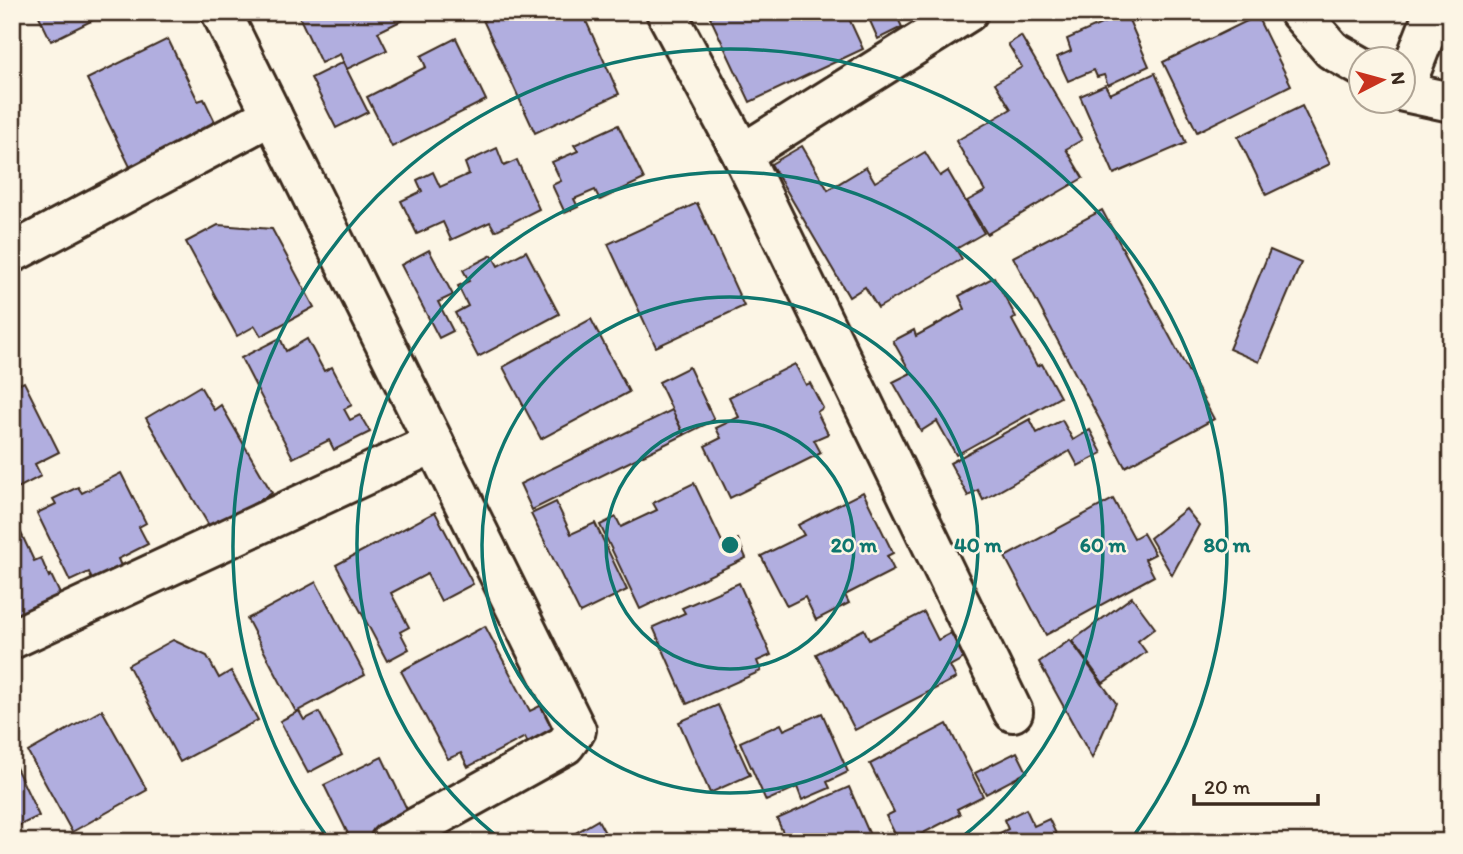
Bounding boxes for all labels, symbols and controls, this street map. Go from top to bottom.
north arrow [1348,46,1418,116]
text: N [1386,71,1411,86]
text: 20 m [831,532,878,557]
text: 40 m [954,532,1002,557]
text: 60 m [1080,532,1127,557]
text: 80 m [1204,532,1251,557]
centre of rings [718,533,742,557]
scale bar [1194,763,1318,807]
text: 20 m [1204,774,1251,799]

